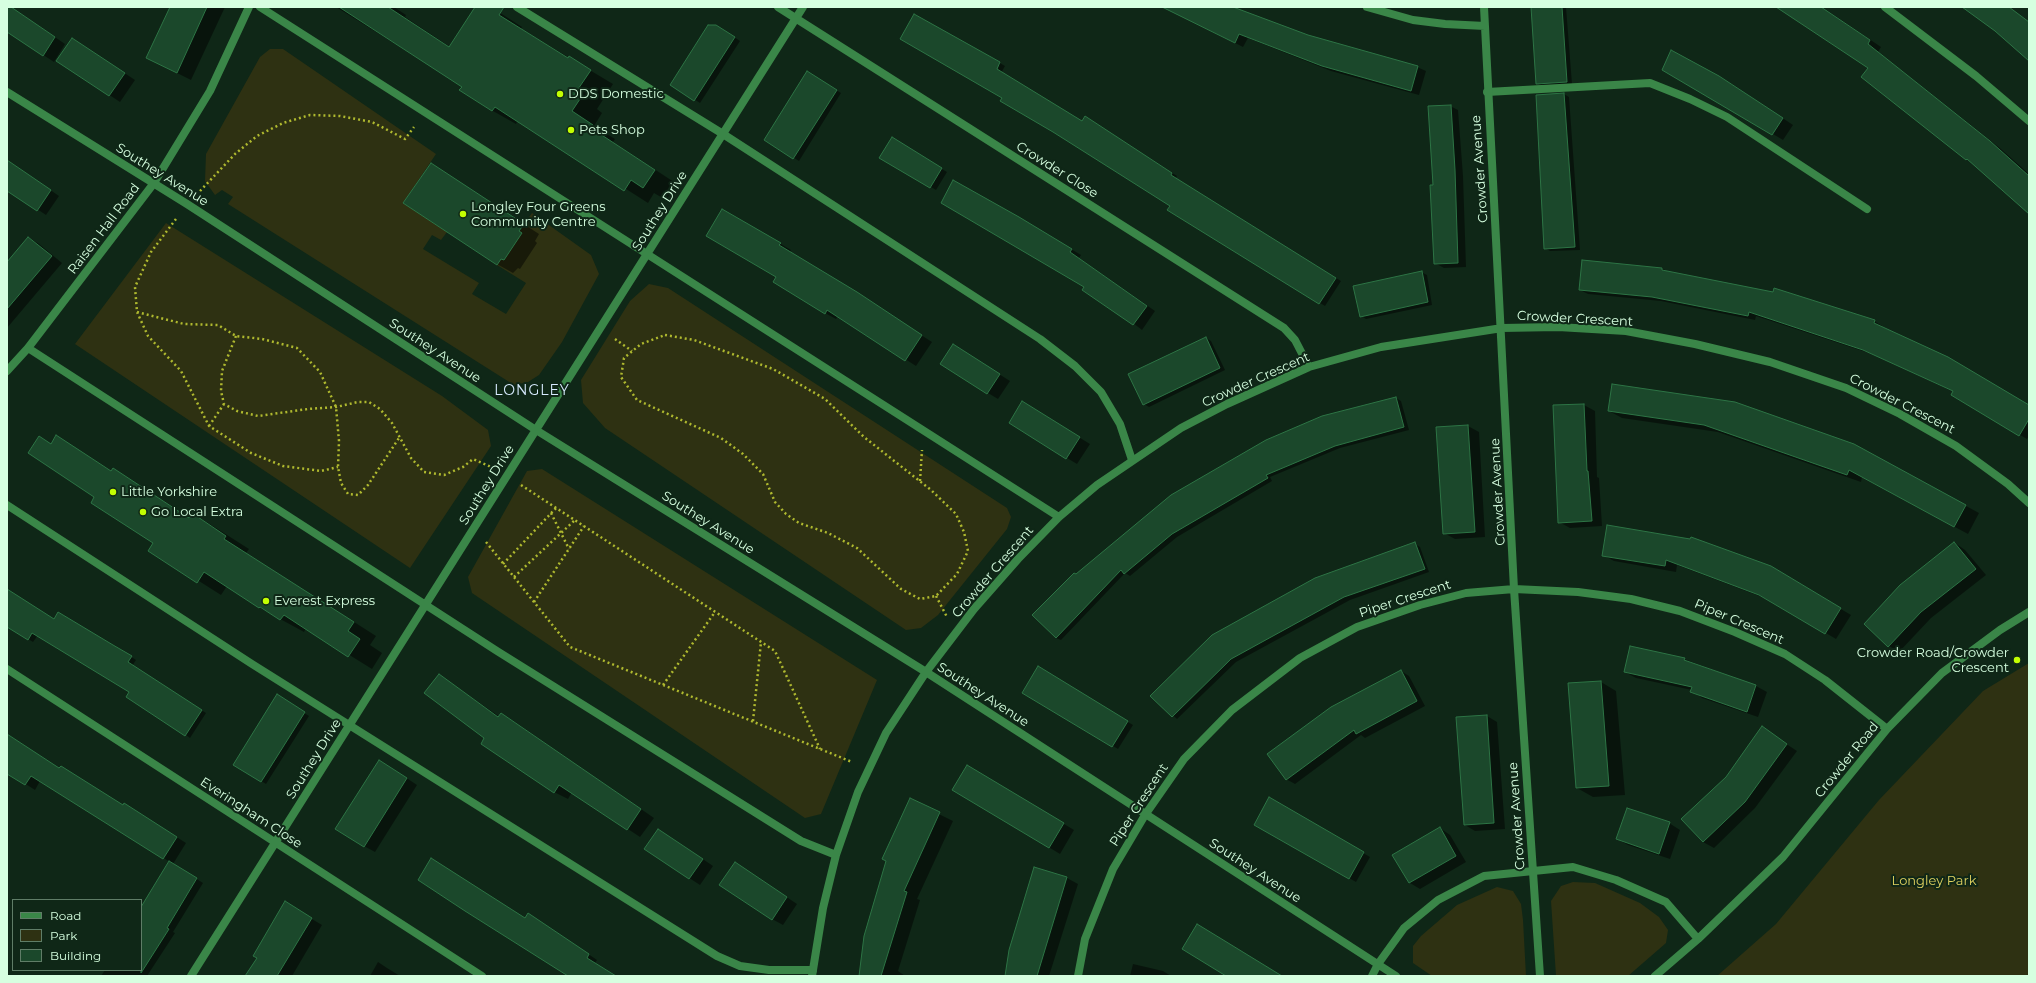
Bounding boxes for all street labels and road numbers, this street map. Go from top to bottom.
street label: Crowder Avenue [1468,115,1492,223]
street label: Crowder Close [1013,139,1101,201]
street label: Southey Avenue [113,140,211,210]
street label: Southey Drive [629,168,691,254]
street label: Raisen Hall Road [65,181,143,277]
street label: Crowder Crescent [1517,308,1633,330]
street label: Southey Avenue [386,316,484,386]
street label: Crowder Crescent [1200,349,1312,411]
street label: Crowder Crescent [1847,371,1957,437]
street label: Crowder Avenue [1487,438,1509,546]
street label: Southey Drive [456,442,518,528]
street label: Southey Avenue [659,488,757,558]
street label: Crowder Crescent [949,523,1037,621]
street label: Piper Crescent [1357,577,1453,621]
street label: Piper Crescent [1692,596,1786,648]
street label: Southey Avenue [934,660,1032,730]
street label: Southey Drive [283,716,345,802]
street label: Crowder Road [1812,719,1882,801]
street label: Piper Crescent [1106,761,1172,849]
street label: Crowder Avenue [1505,762,1529,870]
street label: Everingham Close [197,774,305,852]
street label: Southey Avenue [1206,836,1304,906]

